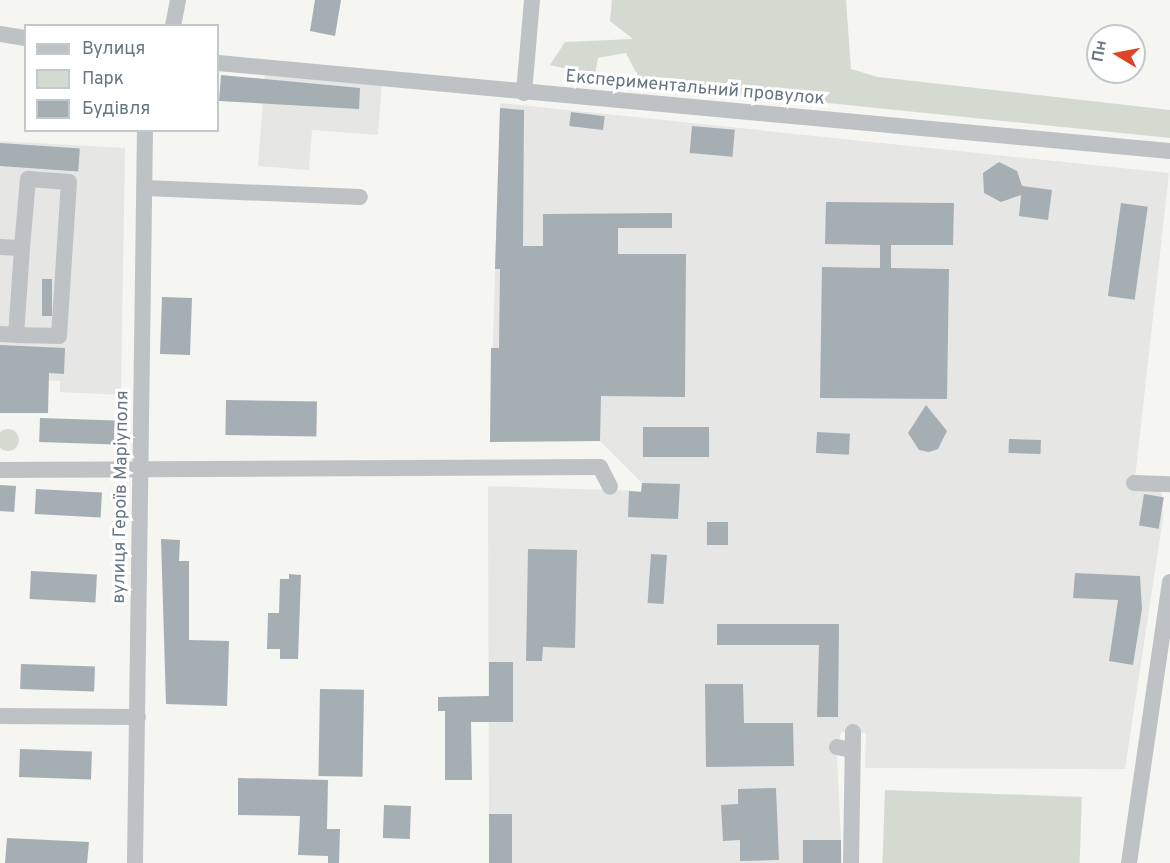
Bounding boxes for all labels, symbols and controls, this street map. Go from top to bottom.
legend [24,24,219,132]
north arrow [1086,24,1146,84]
text: Вулиця [82,38,145,61]
text: Пн [1089,39,1112,64]
street label: Експериментальний провулок [564,67,826,111]
text: Парк [82,68,124,91]
text: Будівля [82,98,150,121]
street label: вулиця Героїв Маріуполя [109,390,135,604]

